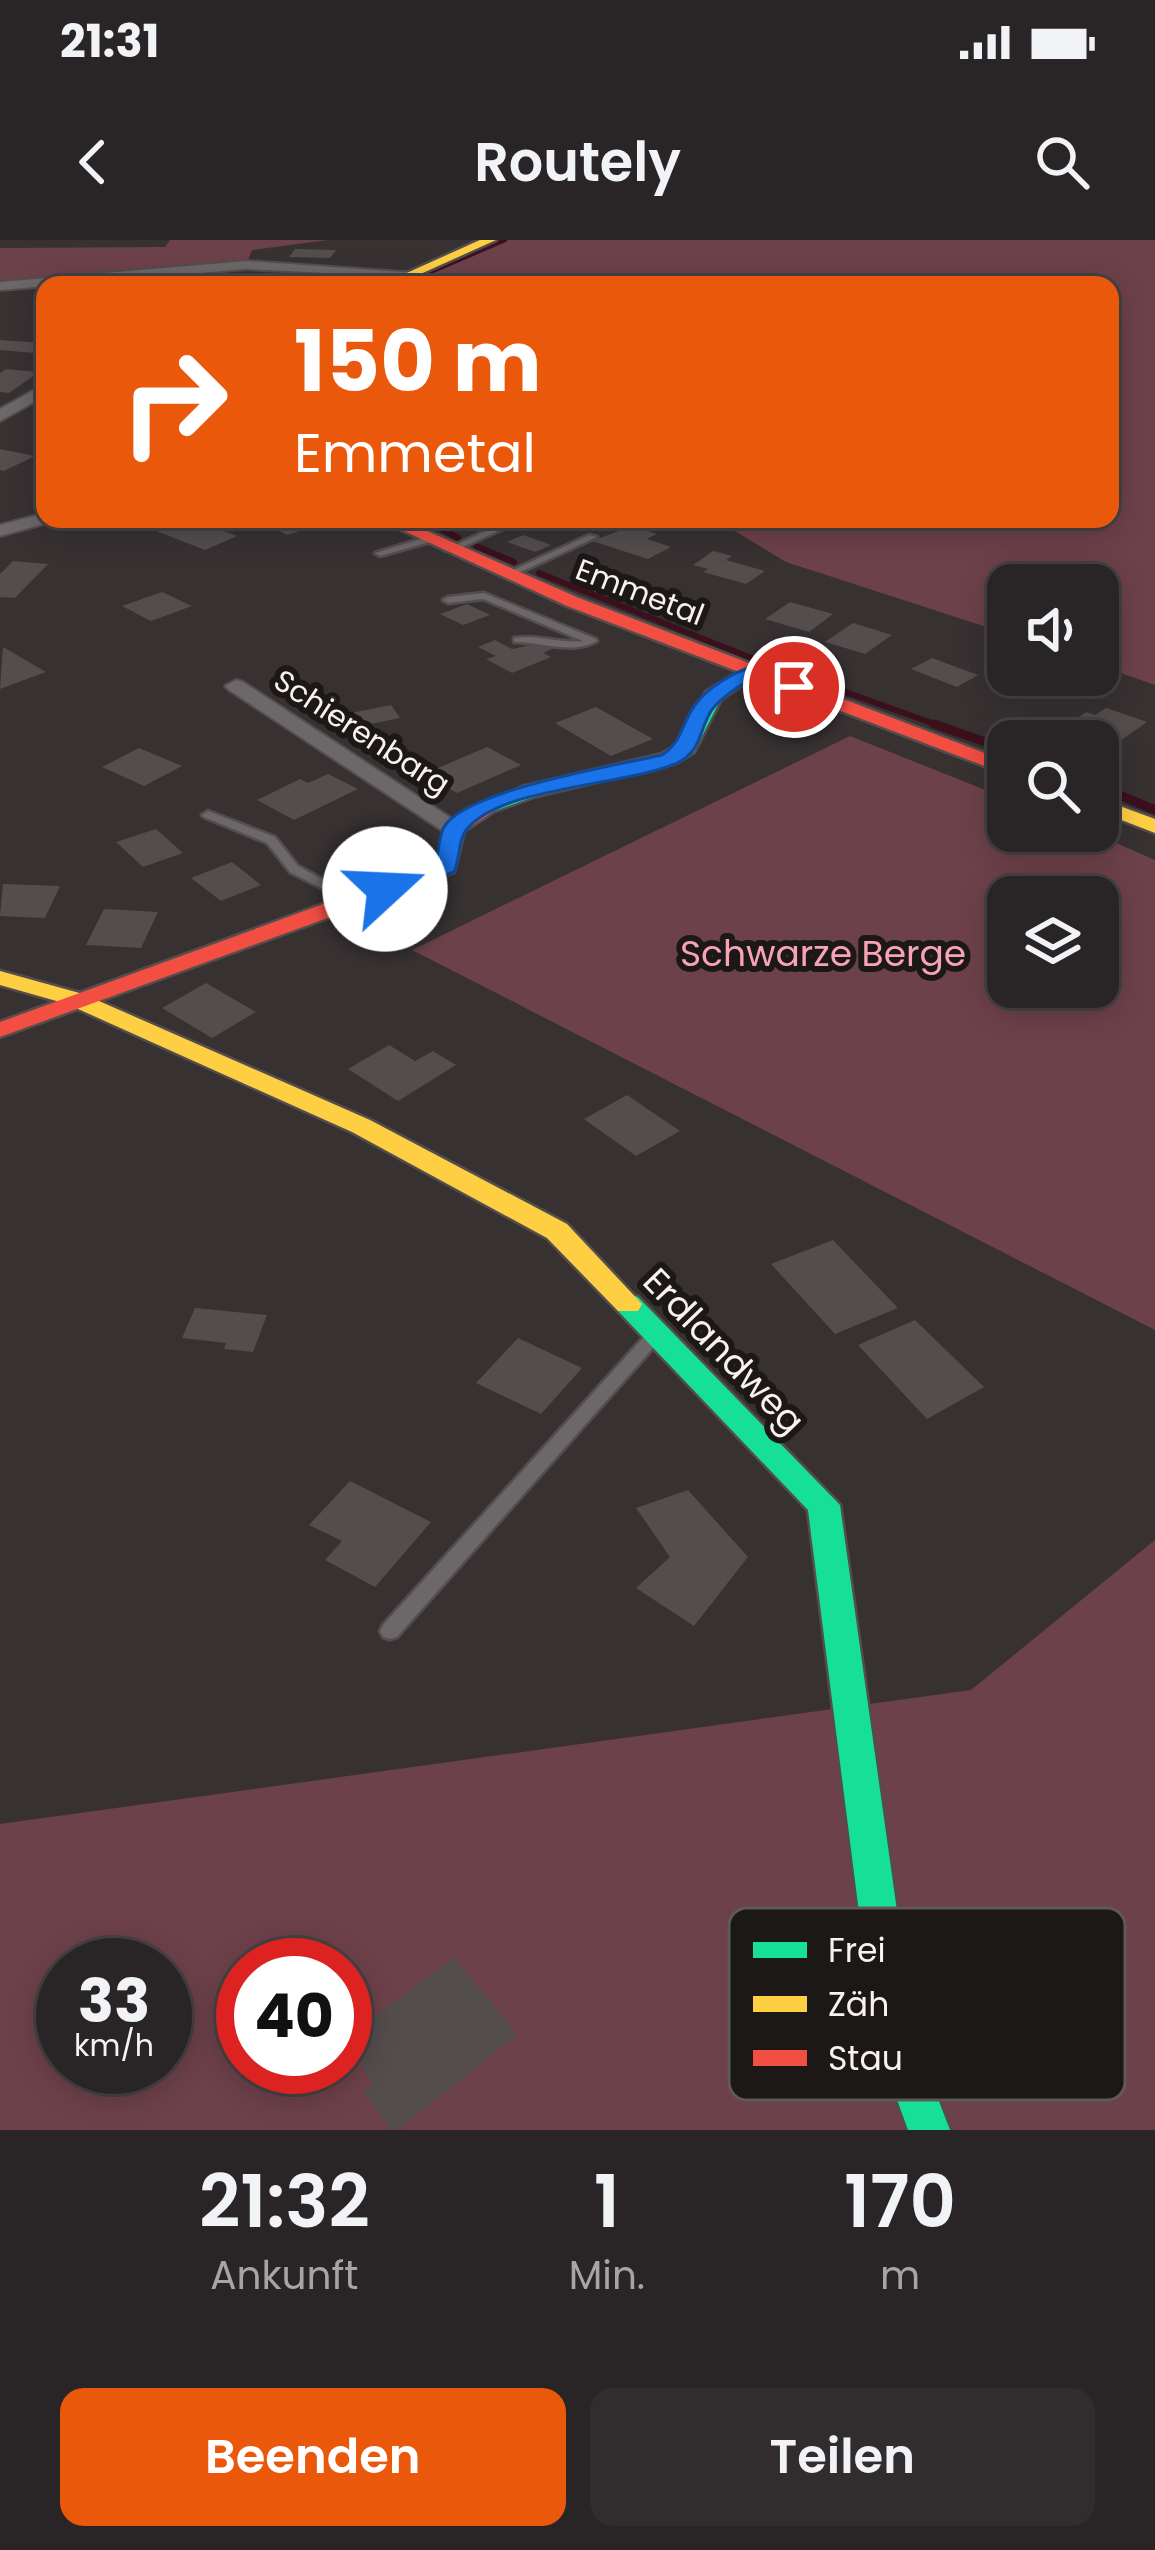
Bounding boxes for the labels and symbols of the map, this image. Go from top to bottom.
street label: Emmetal [570,548,710,636]
pin [743,636,845,738]
street label: Schierenbarg [266,659,458,805]
position arrow [322,826,448,952]
park label: Schwarze Berge [680,928,966,979]
street label: Erdlandweg [632,1257,816,1445]
legend [729,1908,1125,2100]
text: Frei [828,1927,886,1974]
speed limit sign: 40 [216,1938,372,2094]
text: Zäh [828,1981,889,2028]
text: Stau [828,2035,903,2082]

